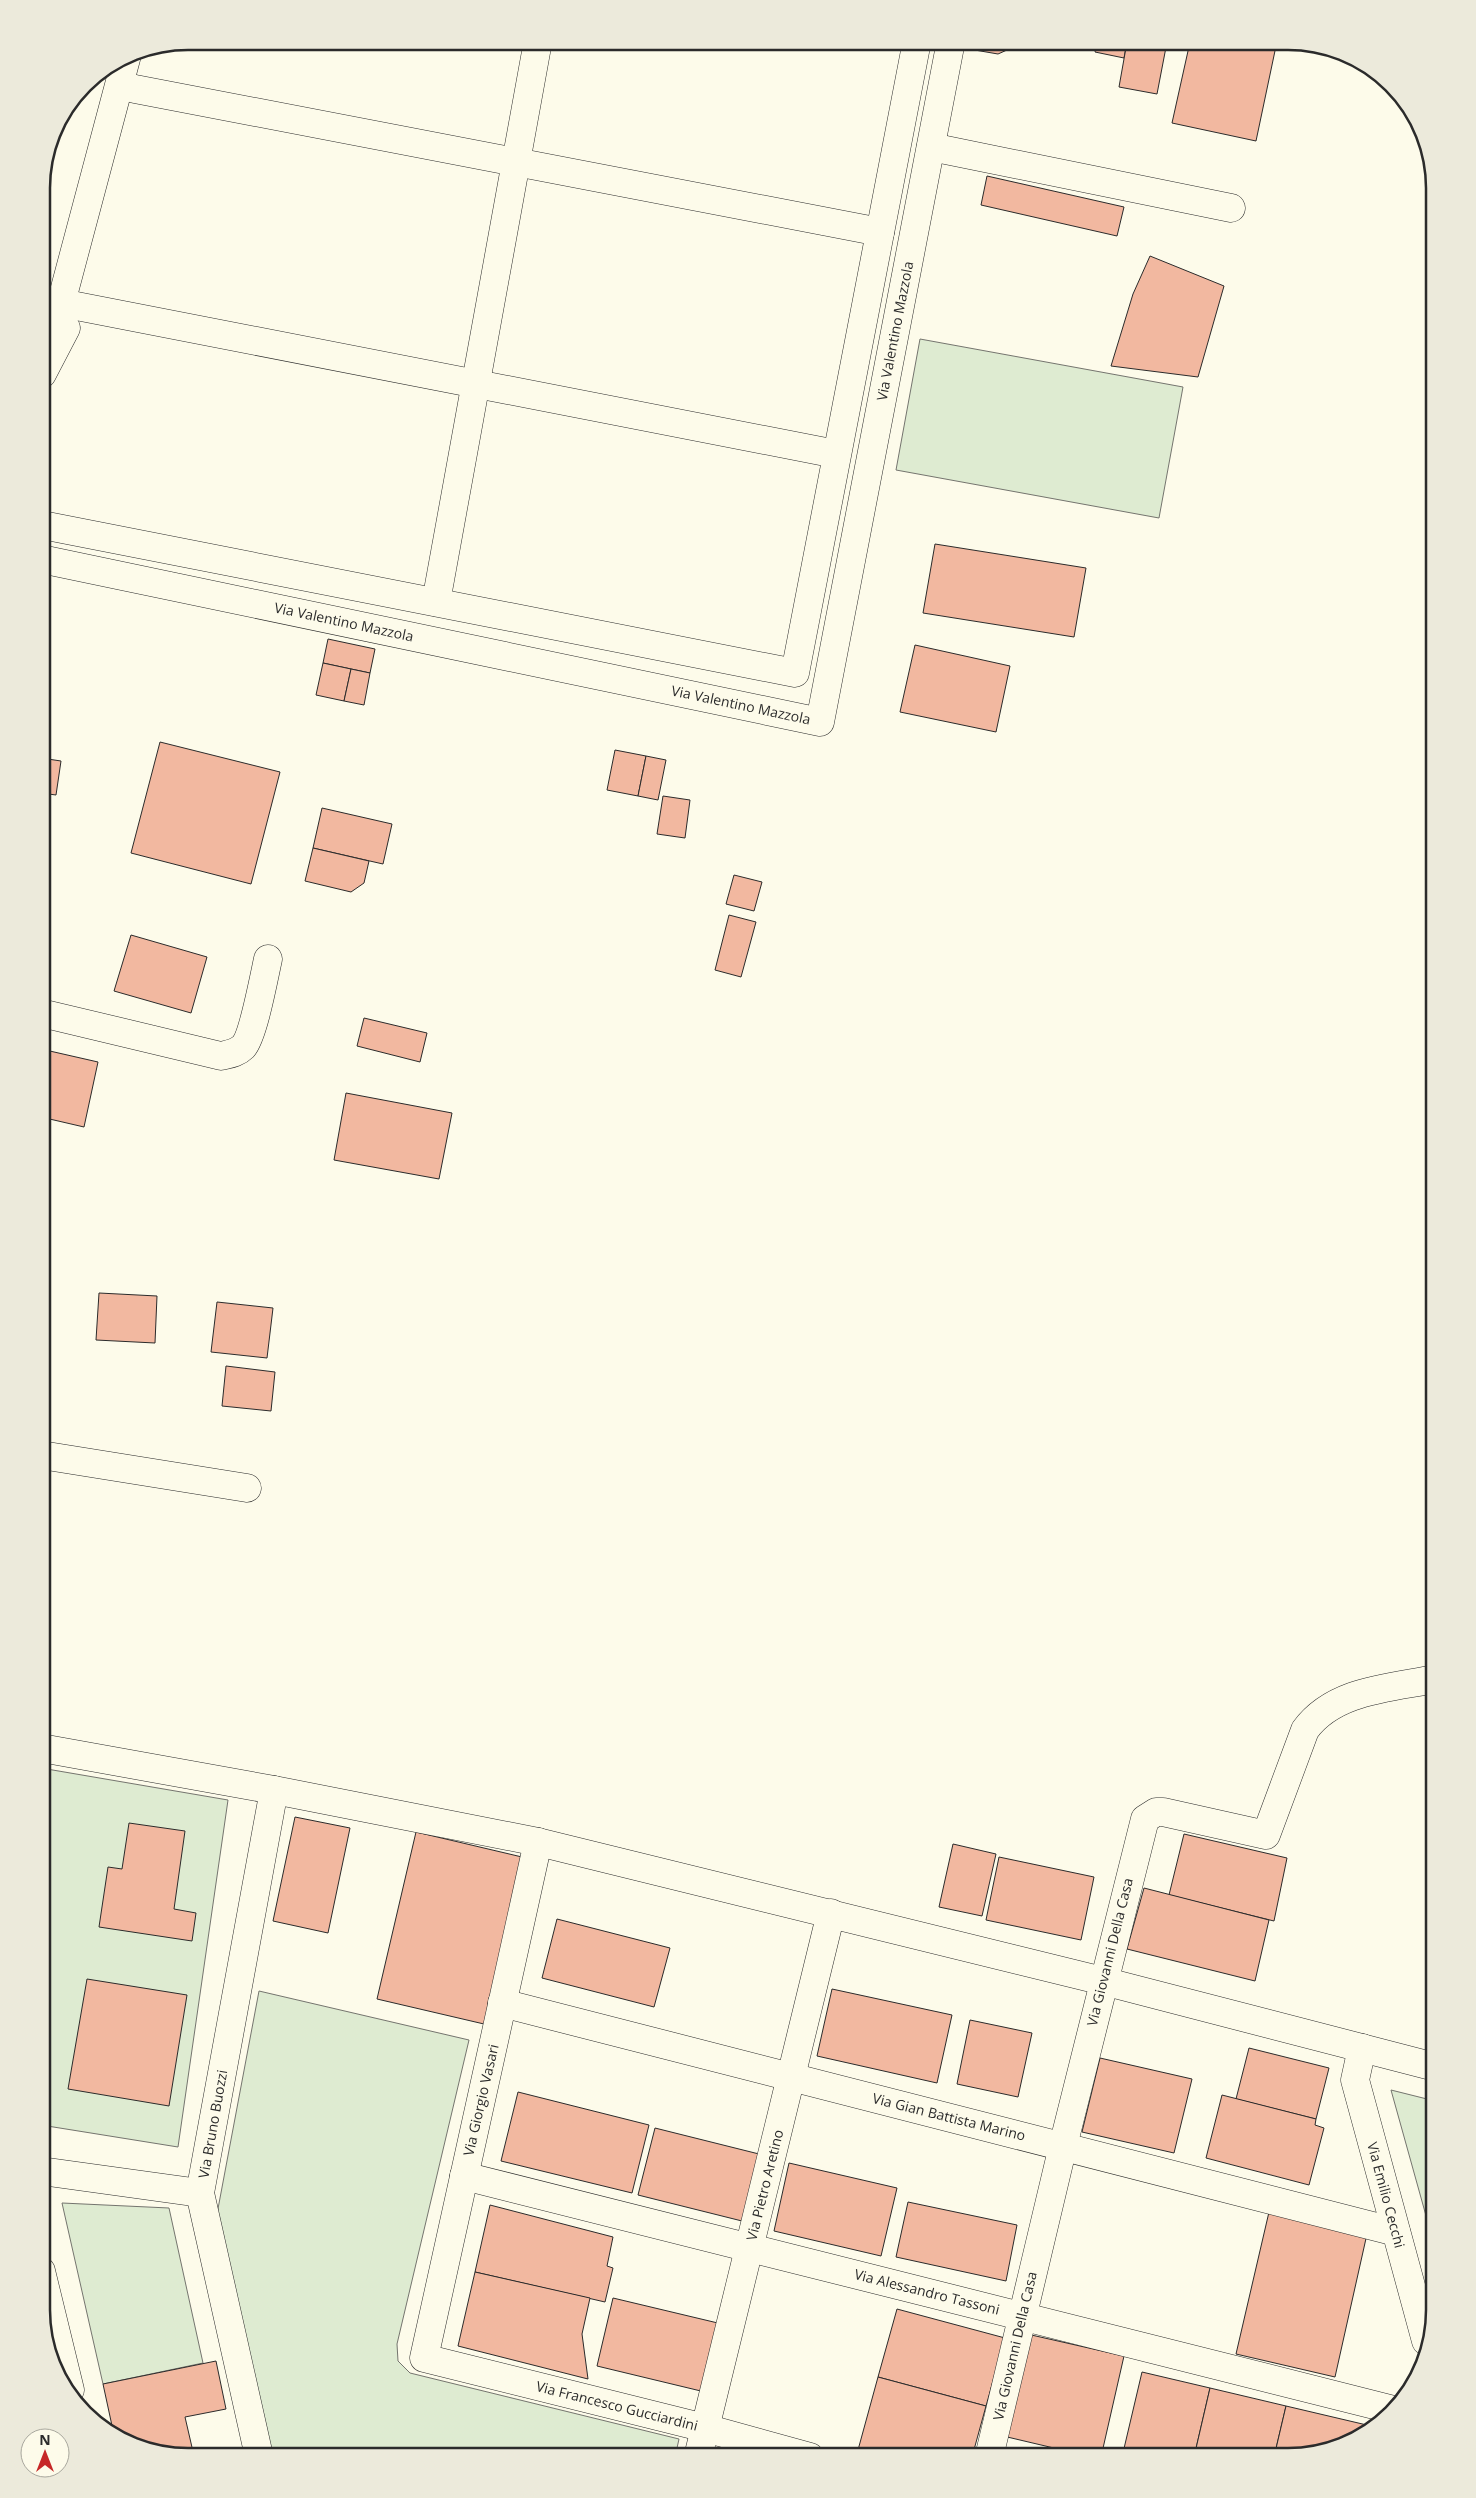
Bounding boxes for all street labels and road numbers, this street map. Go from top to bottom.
street label: Via Valentino Mazzola [872,259,917,402]
street label: Via Valentino Mazzola [273,597,415,646]
street label: Via Valentino Mazzola [670,680,812,729]
street label: Via Giovanni Della Casa [1082,1876,1137,2028]
street label: Via Giorgio Vasari [458,2042,503,2158]
street label: Via Bruno Buozzi [194,2068,231,2180]
street label: Via Gian Battista Marino [871,2088,1028,2145]
street label: Via Pietro Aretino [742,2127,788,2242]
street label: Via Emilio Cecchi [1363,2140,1410,2250]
street label: Via Alessandro Tassoni [853,2264,1002,2319]
street label: Via Giovanni Della Casa [988,2270,1041,2422]
street label: Via Francesco Gucciardini [534,2376,700,2435]

